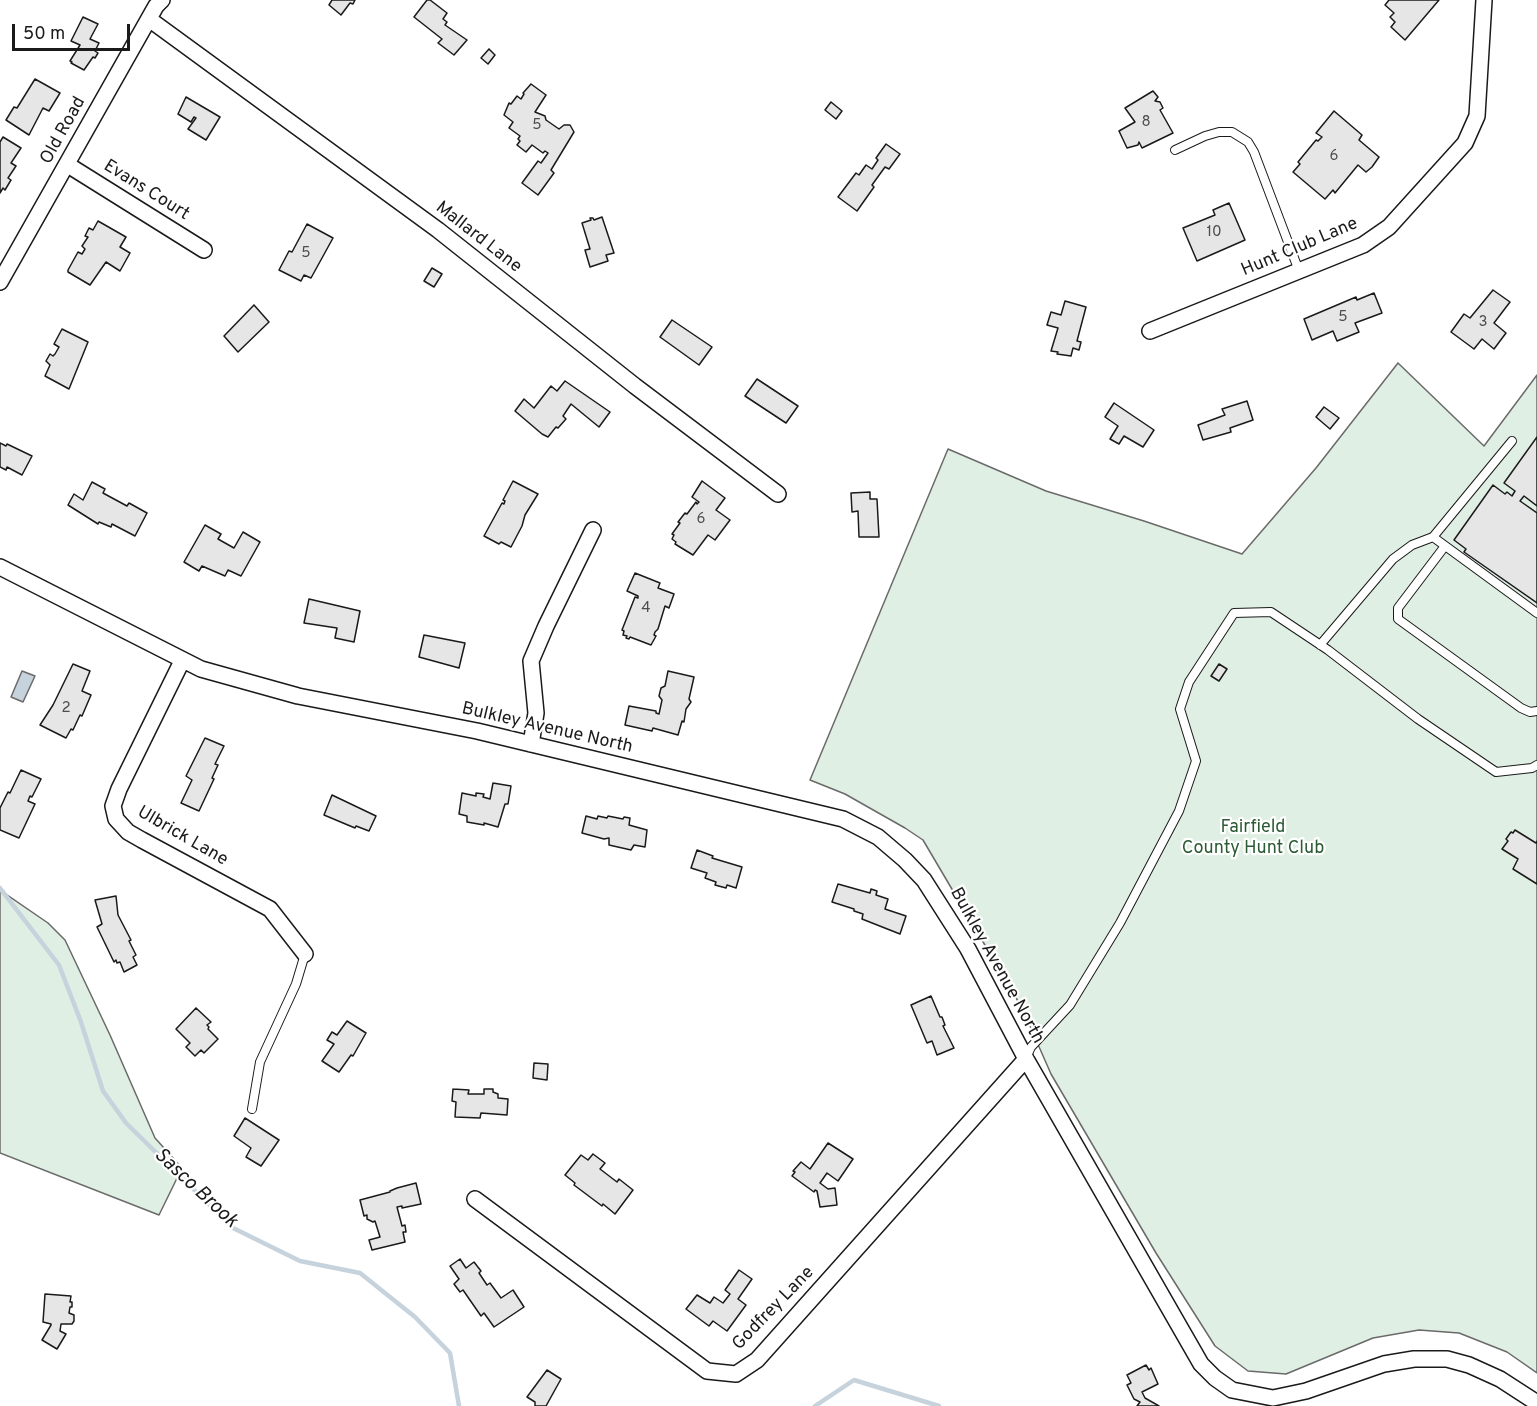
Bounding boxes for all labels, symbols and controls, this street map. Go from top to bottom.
scale bar [15,12,134,50]
text: 50 m [23,23,65,46]
street label: Old Road [37,93,91,169]
house number: 8 [1141,114,1151,132]
house number: 5 [532,117,542,135]
house number: 6 [1330,148,1338,166]
street label: Evans Court [99,156,193,226]
street label: Mallard Lane [431,198,525,278]
street label: Hunt Club Lane [1239,214,1361,282]
house number: 10 [1206,224,1222,242]
house number: 5 [301,245,311,263]
house number: 5 [1338,309,1348,327]
house number: 3 [1478,314,1488,332]
house number: 6 [697,511,705,529]
house number: 4 [641,600,651,618]
street label: Bulkley Avenue North [459,699,635,759]
house number: 2 [61,700,71,718]
street label: Ulbrick Lane [133,802,231,872]
park label: Fairfield County Hunt Club [1182,817,1324,860]
street label: Bulkley Avenue North [944,884,1048,1048]
water label: Sasco Brook [148,1144,242,1234]
street label: Godfrey Lane [729,1263,819,1355]

